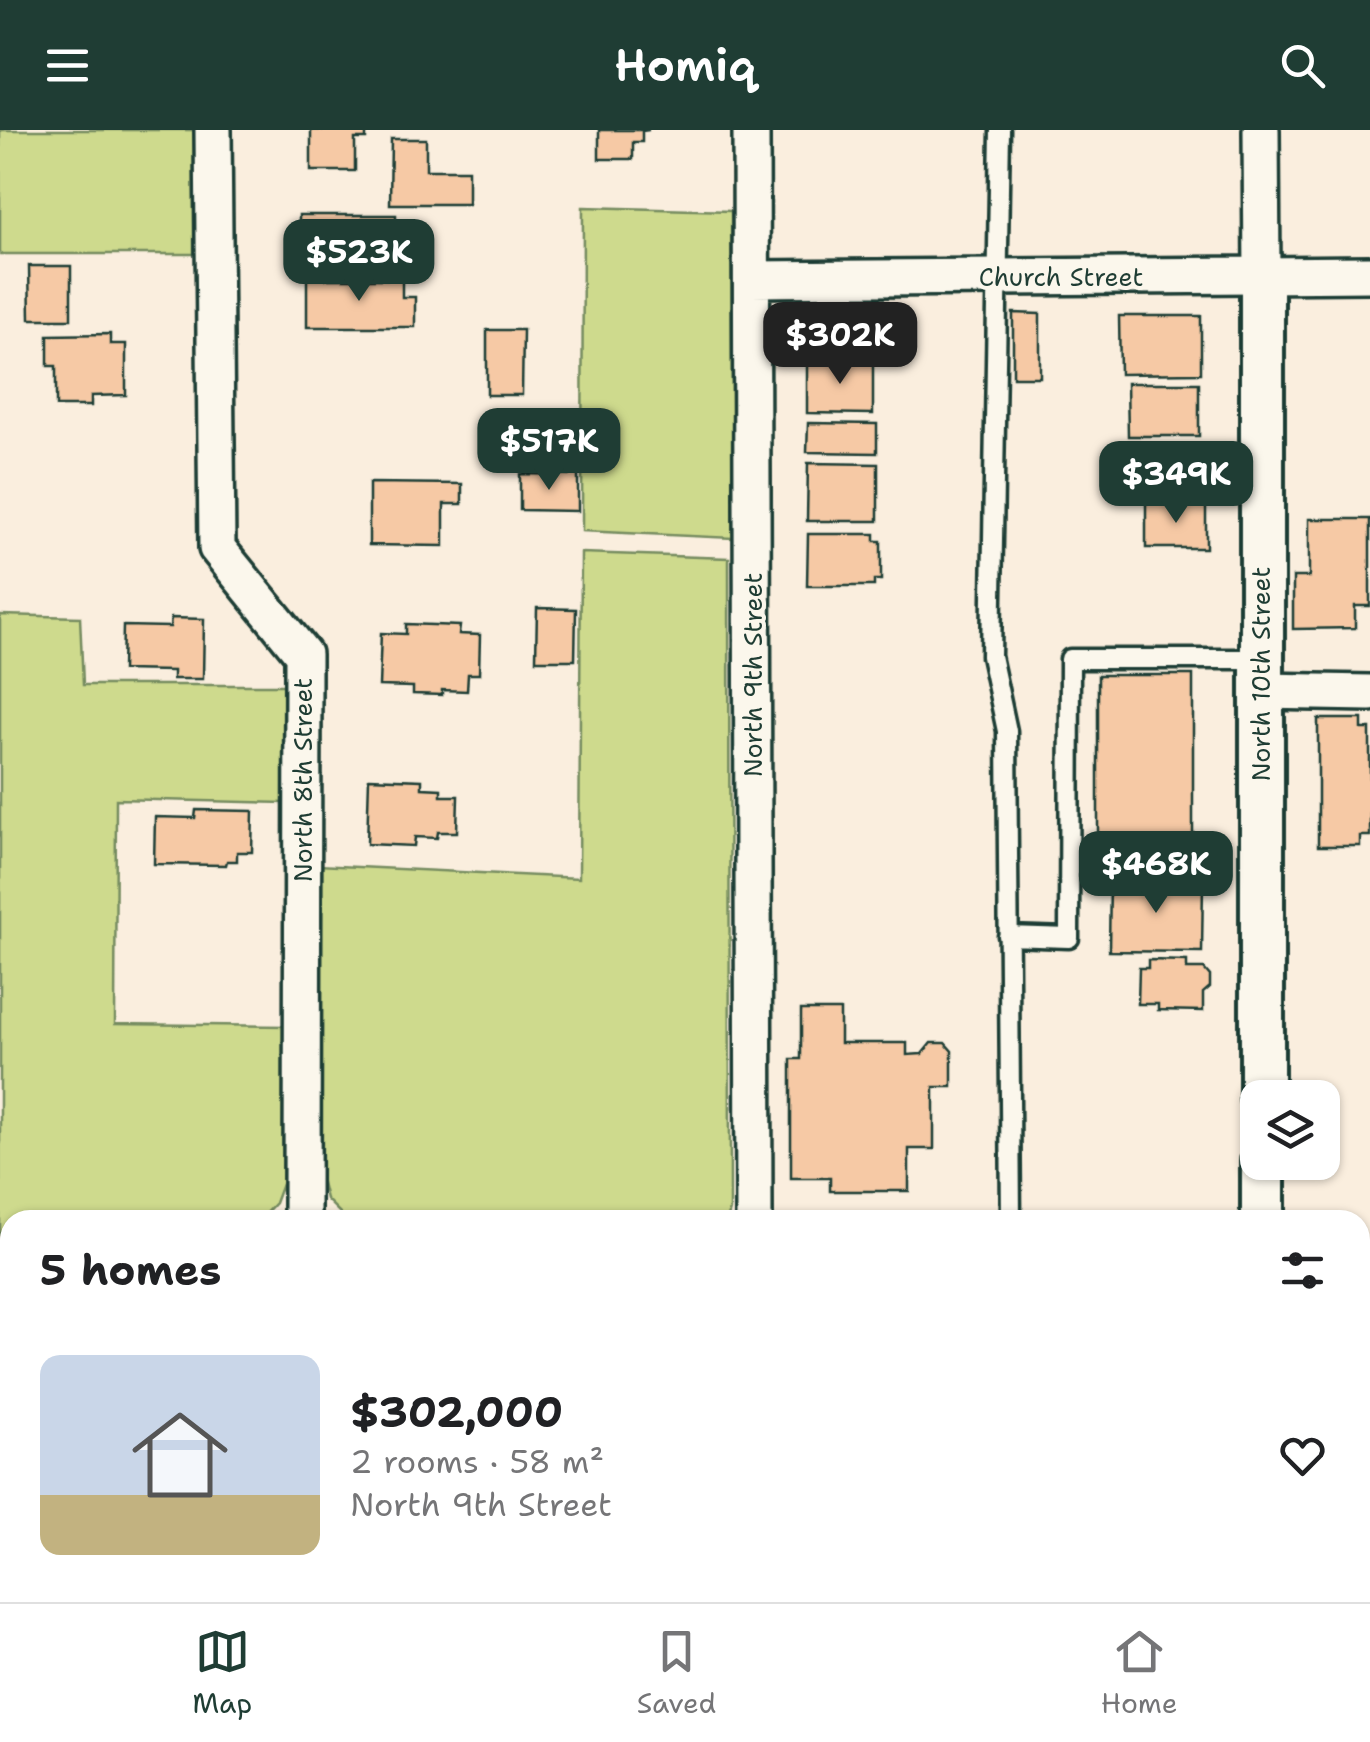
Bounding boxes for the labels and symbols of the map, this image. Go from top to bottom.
pin: $523K [289,219,429,304]
street label: Church Street [979,260,1143,294]
pin: $302K [770,302,910,387]
pin: $517K [479,408,619,493]
pin: $349K [1106,441,1246,526]
street label: North 10th Street [1244,567,1278,781]
street label: North 9th Street [736,573,770,777]
street label: North 8th Street [286,678,320,882]
pin: $468K [1086,831,1226,916]

